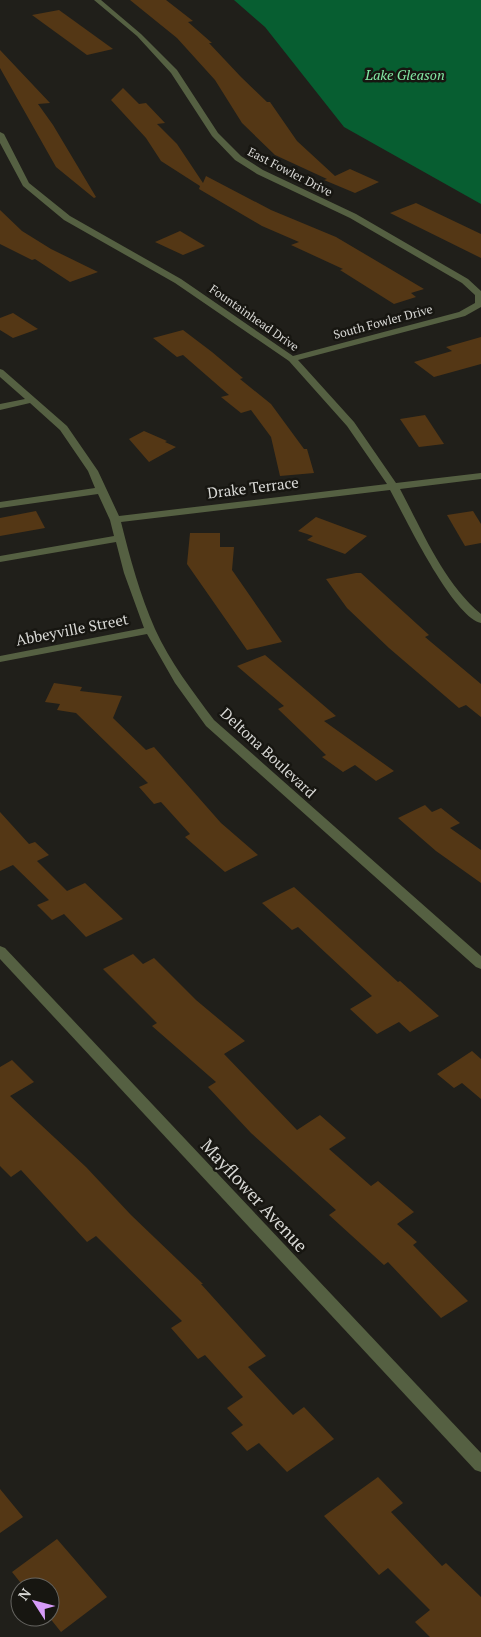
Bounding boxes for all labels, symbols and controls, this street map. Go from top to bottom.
water label: Lake Gleason [364,65,445,84]
street label: East Fowler Drive [245,144,335,199]
street label: Fountainhead Drive [207,281,302,354]
street label: South Fowler Drive [332,301,434,342]
street label: Drake Terrace [206,471,300,503]
street label: Abbeyville Street [14,608,130,650]
street label: Deltona Boulevard [217,703,321,802]
street label: Mayflower Avenue [196,1134,313,1257]
north arrow [10,1577,60,1627]
text: N [13,1584,35,1604]

